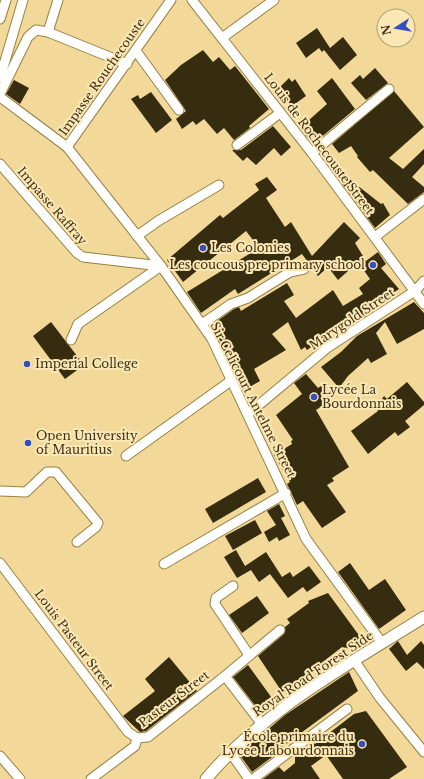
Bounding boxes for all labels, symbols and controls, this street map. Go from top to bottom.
north arrow [376,8,416,48]
street label: Impasse Rouchecouste [55,15,148,138]
text: N [378,23,394,37]
street label: Louis de Rochecouste Street [261,70,378,218]
street label: Impasse Raffray [14,164,91,248]
place label: Les Colonies [211,240,289,255]
marker: Les Colonies [198,243,208,253]
place label: Les coucous pre primary school [169,257,365,272]
marker: Les coucous pre primary school [368,260,378,270]
street label: Marygold Street [306,284,398,353]
street label: Sir Celicourt Antelme Street [208,319,300,481]
place label: Imperial College [35,356,138,371]
marker: Imperial College [22,359,32,369]
place label: Lycée La Bourdonnais [322,382,401,411]
marker: Lycée La Bourdonnais [309,392,319,402]
place label: Open University of Mauritius [36,428,138,457]
marker: Open University of Mauritius [23,438,33,448]
street label: Louis Pasteur Street [32,586,117,693]
street label: Royal Road Forest Side [250,628,376,719]
street label: Pasteur Street [135,667,212,730]
place label: École primaire du Lycée Labourdonnais [222,728,354,758]
marker: École primaire du Lycée Labourdonnais [357,739,367,749]

